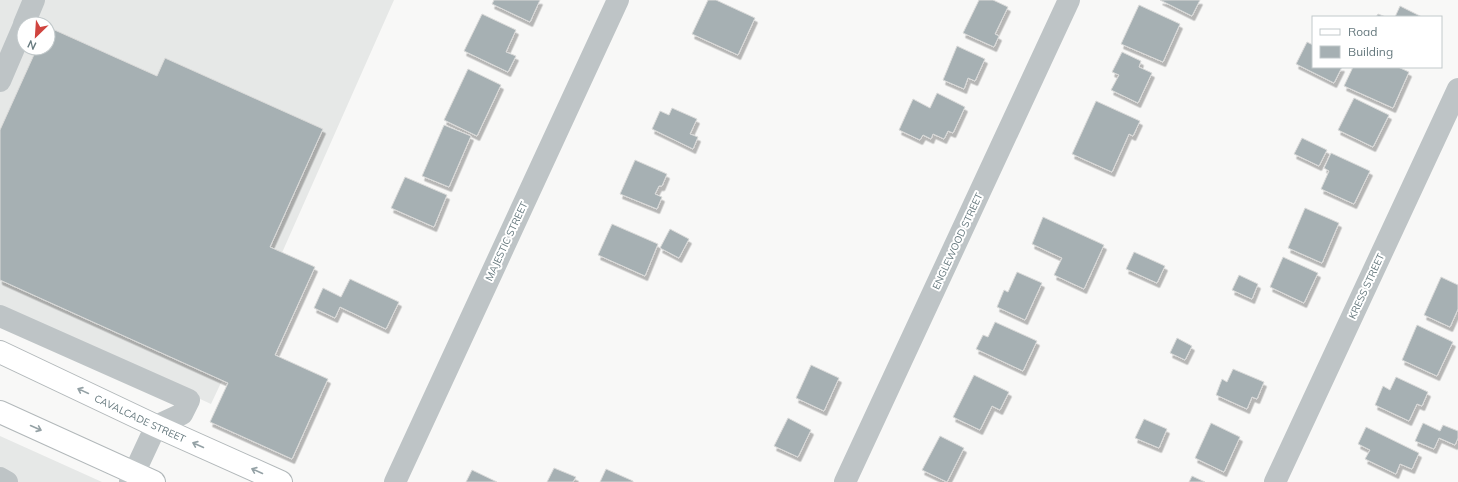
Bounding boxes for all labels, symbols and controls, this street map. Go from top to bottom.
north arrow [16,16,56,56]
legend [1312,16,1442,68]
text: Road [1348,24,1377,39]
text: N [25,37,38,53]
text: Building [1348,44,1393,59]
street label: ENGLEWOOD STREET [929,191,986,292]
street label: MAJESTIC STREET [482,199,531,283]
street label: KRESS STREET [1346,251,1387,321]
one-way arrow [77,387,89,394]
street label: CAVALCADE STREET [92,392,188,445]
one-way arrow [29,425,41,432]
one-way arrow [192,441,204,448]
one-way arrow [252,467,264,474]

